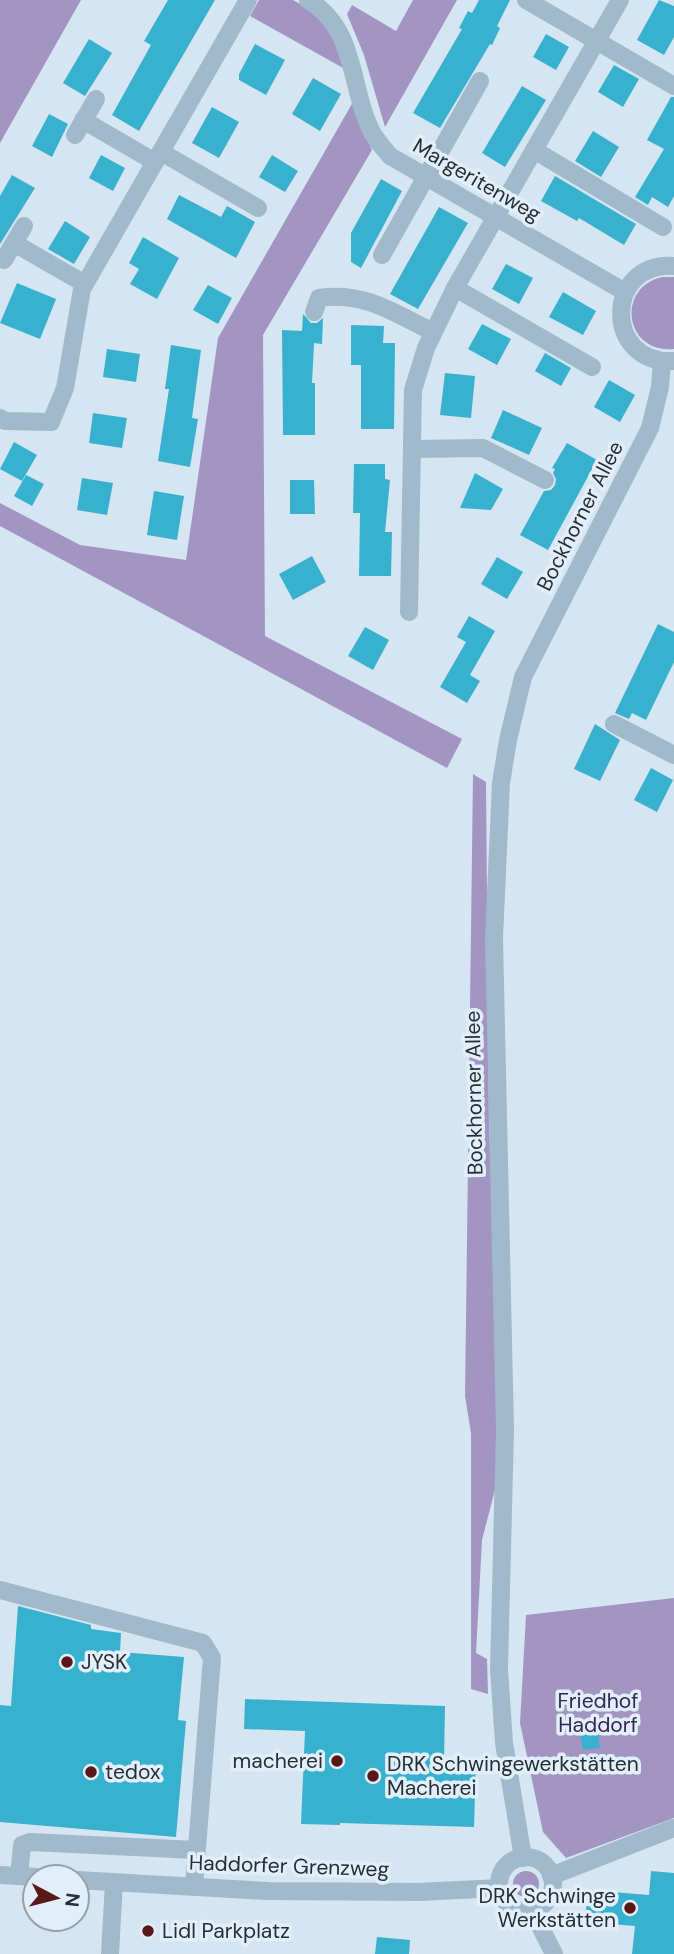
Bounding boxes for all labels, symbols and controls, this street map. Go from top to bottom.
street label: Margeritenweg [408,132,546,228]
street label: Bockhorner Allee [530,436,630,596]
street label: Bockhorner Allee [459,1010,489,1175]
place label: JYSK [81,1648,127,1676]
marker: JYSK [59,1654,75,1670]
park label: Friedhof Haddorf [558,1687,638,1739]
place label: macherei [233,1747,323,1775]
place label: DRK Schwingewerkstätten Macherei [387,1750,639,1802]
marker: macherei [329,1753,345,1769]
place label: tedox [105,1758,160,1786]
marker: tedox [83,1764,99,1780]
marker: DRK Schwingewerkstätten Macherei [365,1768,381,1784]
street label: Haddorfer Grenzweg [188,1849,390,1883]
north arrow [21,1863,91,1933]
place label: DRK Schwinge Werkstätten [479,1882,616,1934]
text: N [59,1892,86,1908]
marker: DRK Schwinge Werkstätten [622,1900,638,1916]
place label: Lidl Parkplatz [162,1917,290,1945]
marker: Lidl Parkplatz [140,1923,156,1939]

